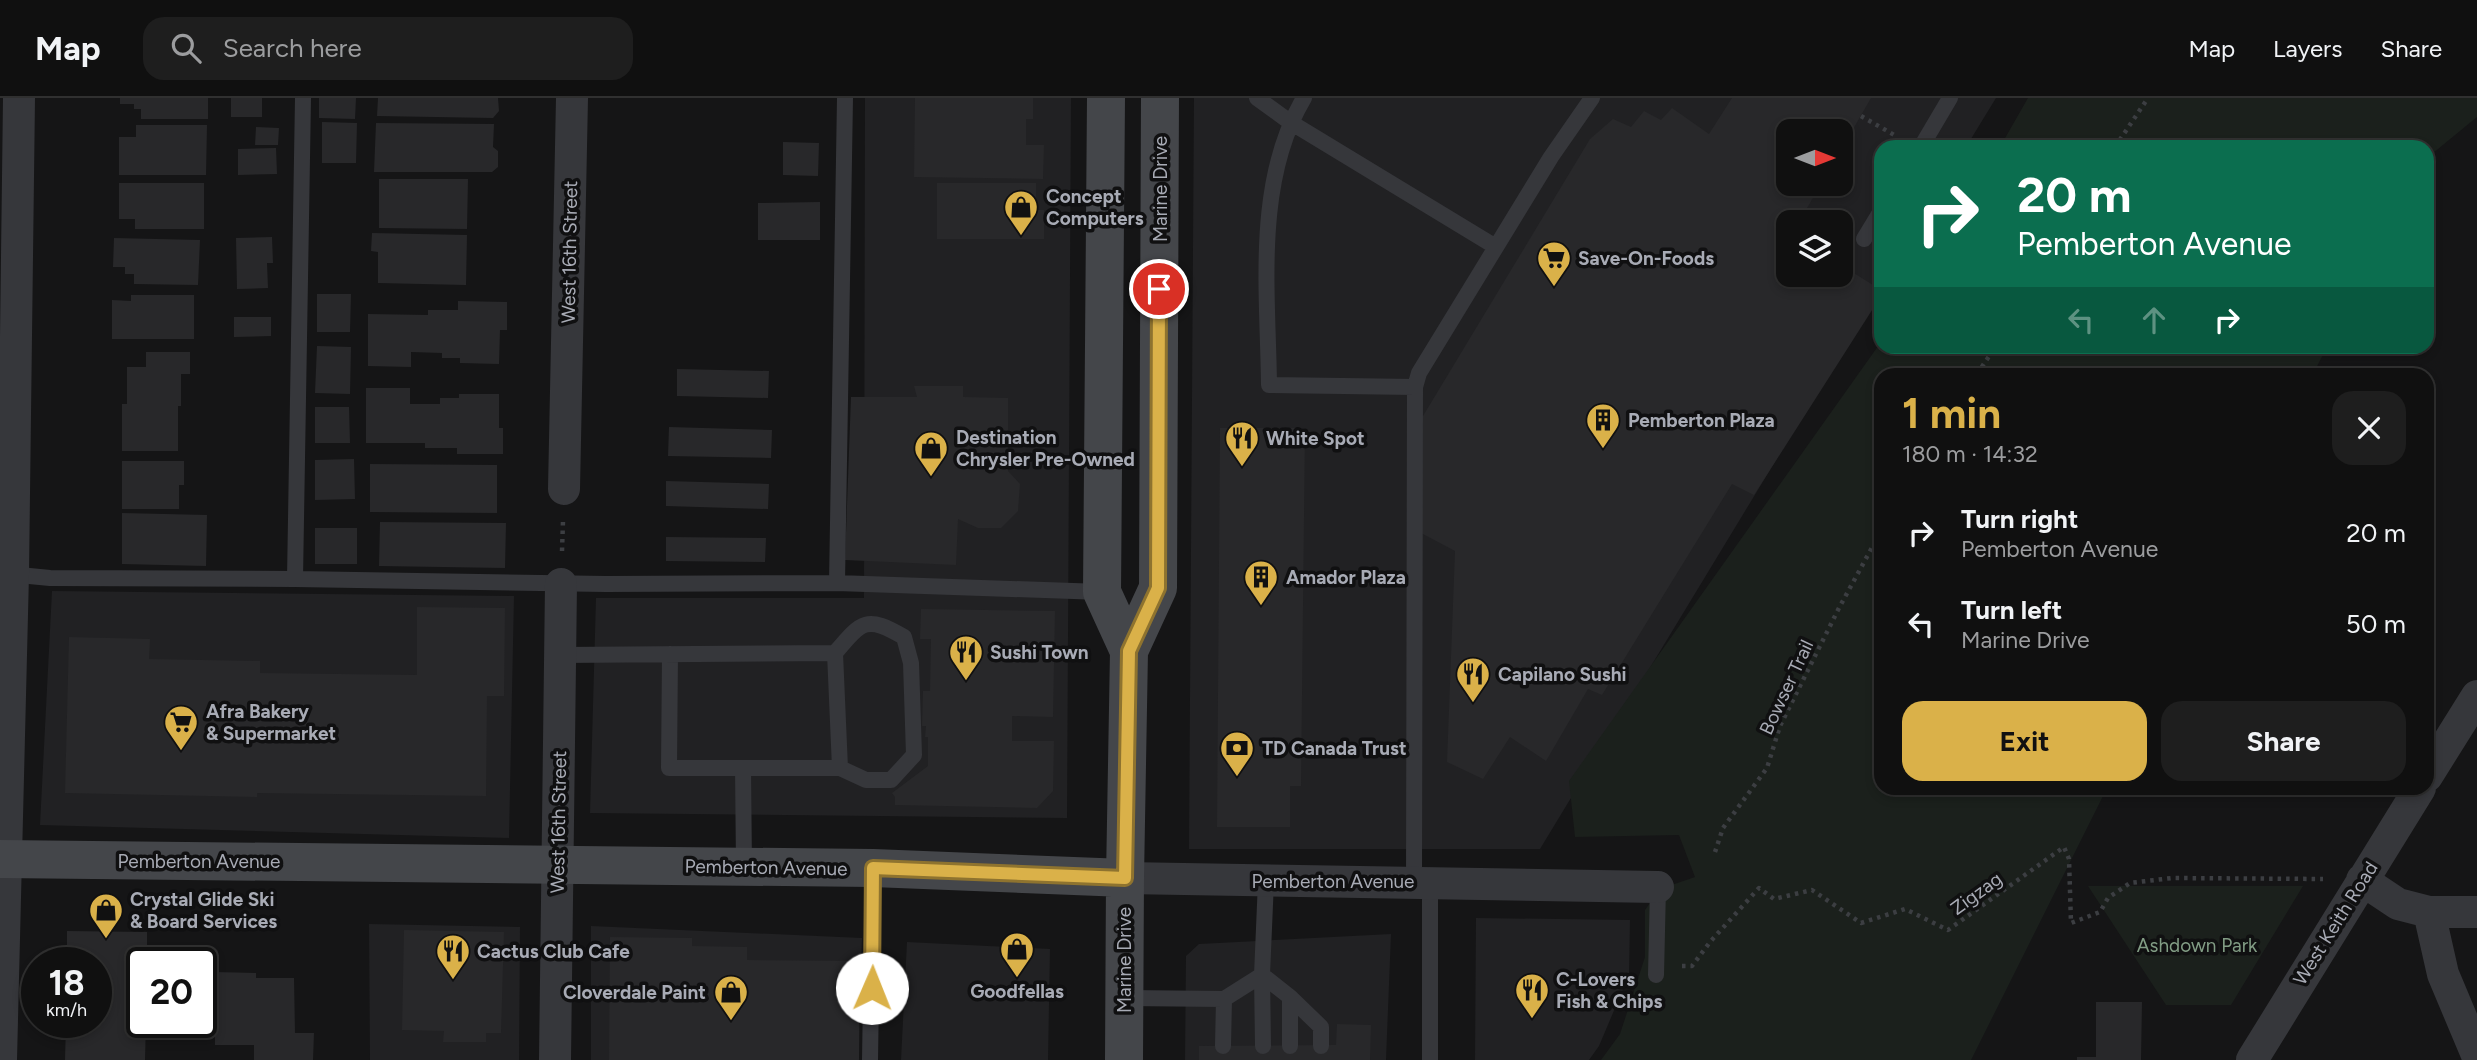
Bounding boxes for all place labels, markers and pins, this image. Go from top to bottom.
place label: Concept Computers [1046,185,1144,230]
shop icon: Concept Computers [1002,188,1040,237]
supermarket icon: Save-On-Foods [1535,239,1573,288]
place label: Save-On-Foods [1578,247,1714,270]
pin [1129,259,1189,319]
building icon: Pemberton Plaza [1584,401,1622,450]
place label: Pemberton Plaza [1628,409,1775,432]
restaurant icon: White Spot [1223,419,1261,468]
place label: Destination Chrysler Pre-Owned [956,426,1135,471]
place label: White Spot [1266,427,1365,450]
shop icon: Destination Chrysler Pre-Owned [912,429,950,478]
building icon: Amador Plaza [1242,558,1280,607]
place label: Amador Plaza [1286,566,1406,589]
restaurant icon: Sushi Town [947,633,985,682]
place label: Sushi Town [990,641,1089,664]
restaurant icon: Capilano Sushi [1454,655,1492,704]
place label: Capilano Sushi [1498,663,1626,686]
place label: Afra Bakery & Supermarket [206,700,336,745]
supermarket icon: Afra Bakery & Supermarket [162,703,200,752]
bank icon: TD Canada Trust [1218,729,1256,778]
place label: TD Canada Trust [1262,737,1407,760]
place label: Crystal Glide Ski & Board Services [130,888,277,933]
shop icon: Crystal Glide Ski & Board Services [87,891,125,940]
shop icon: Goodfellas [998,930,1036,979]
restaurant icon: Cactus Club Cafe [434,932,472,981]
place label: Cactus Club Cafe [477,940,630,963]
place label: C-Lovers Fish & Chips [1556,968,1663,1013]
restaurant icon: C-Lovers Fish & Chips [1513,971,1551,1020]
shop icon: Cloverdale Paint [712,973,750,1022]
place label: Goodfellas [970,980,1064,1003]
place label: Cloverdale Paint [563,981,706,1004]

